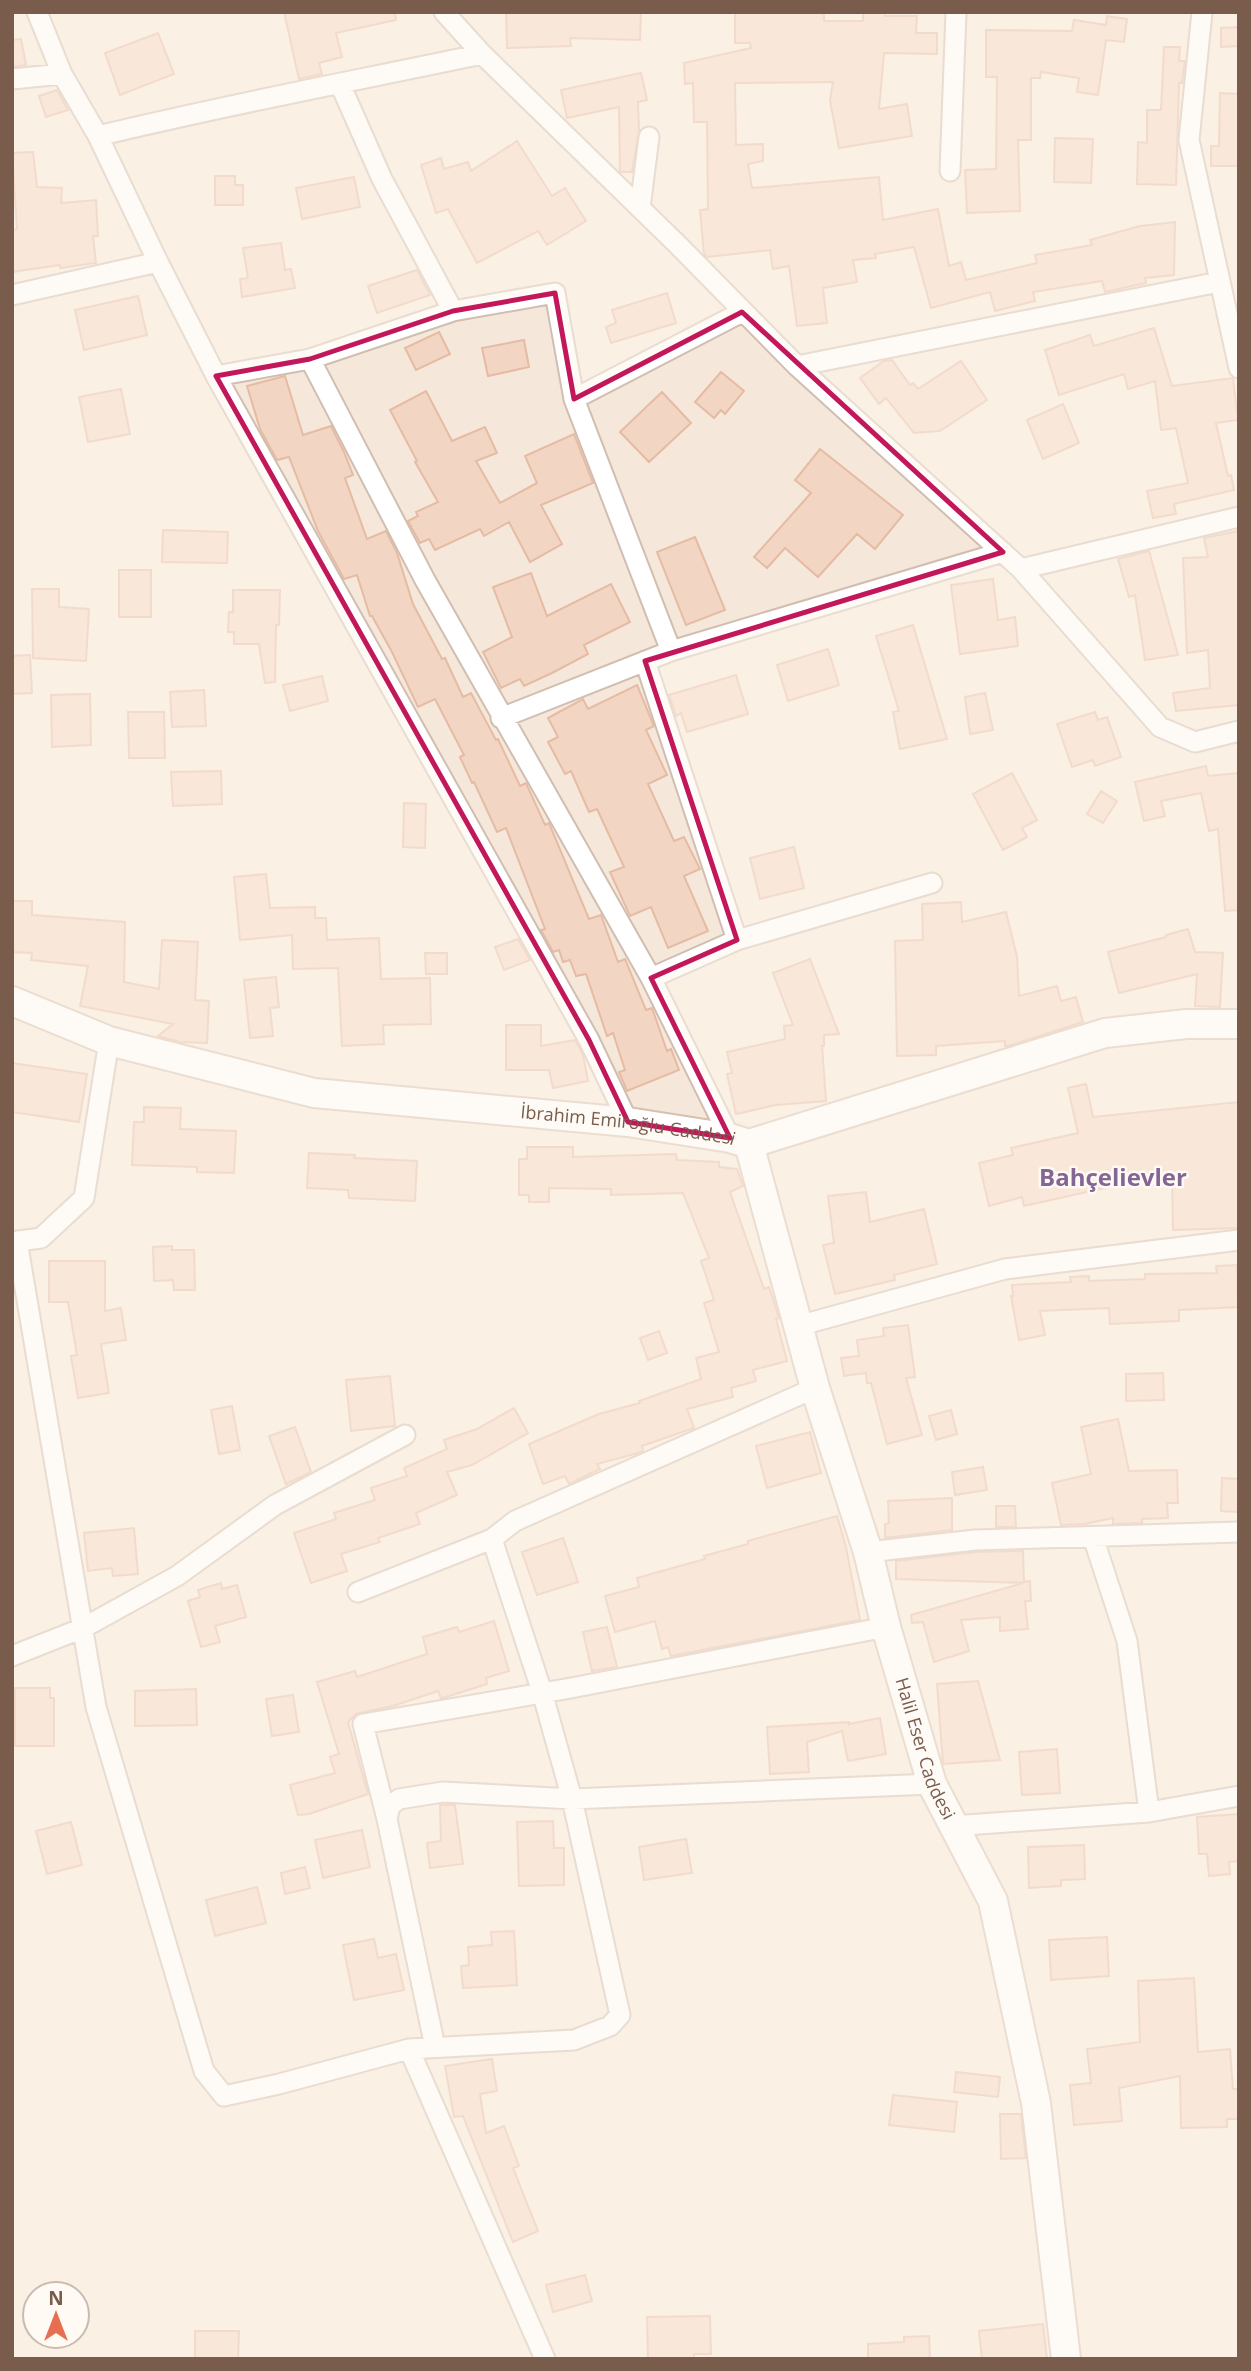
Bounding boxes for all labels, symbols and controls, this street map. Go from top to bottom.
street label: İbrahim Emiroğlu Caddesi [519,1099,739,1150]
district label: Bahçelievler [1039,1160,1187,1193]
street label: Halil Eser Caddesi [890,1674,961,1823]
north arrow [21,2280,91,2350]
text: N [48,2285,64,2311]

